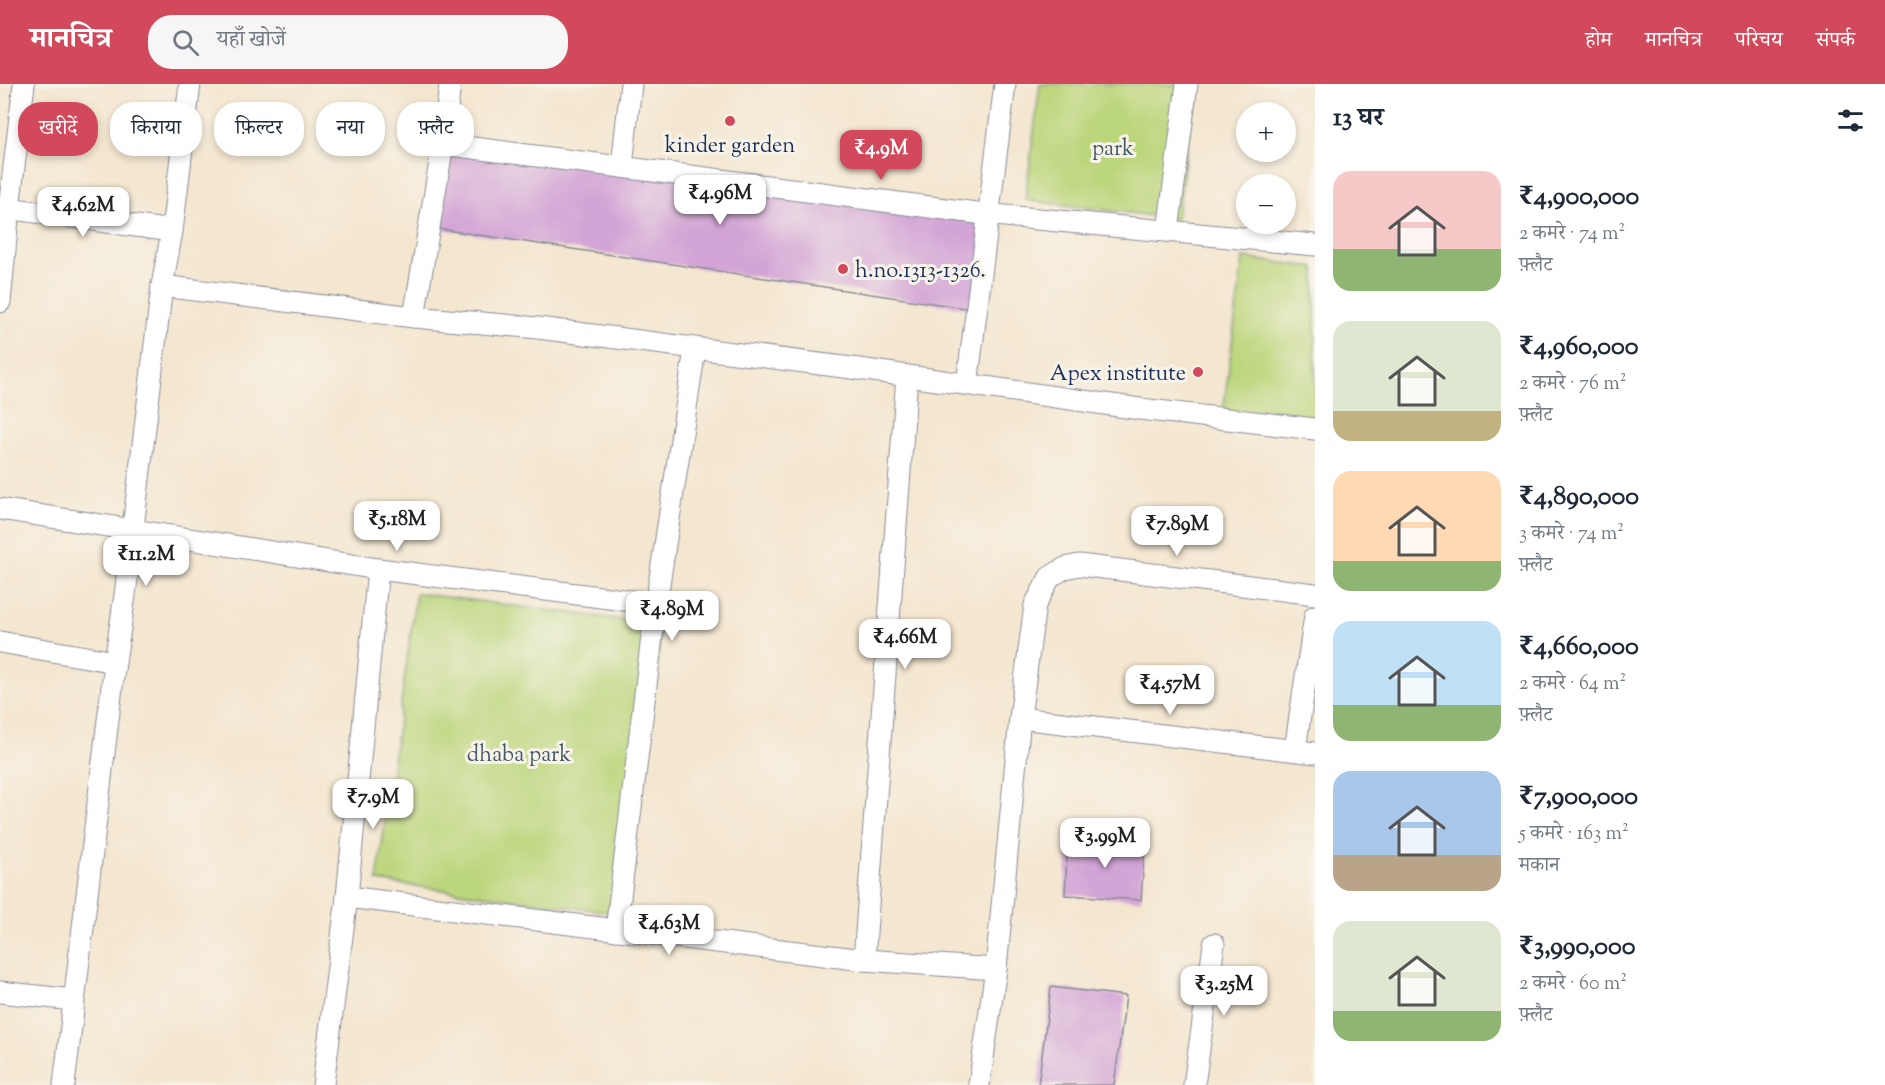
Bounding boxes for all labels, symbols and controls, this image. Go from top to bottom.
search box [148,15,568,69]
text: मानचित्र [30,20,112,60]
text: यहाँ खोजें [217,25,286,57]
icon: search [169,26,202,59]
text: होम [1585,26,1612,56]
text: मानचित्र [1645,26,1702,56]
text: परिचय [1735,26,1783,56]
text: संपर्क [1816,26,1855,56]
text: 13 घर [1333,100,1384,137]
chip: खरीदें [18,102,98,156]
chip: किराया [110,102,202,156]
chip: फ़िल्टर [214,102,304,156]
chip: नया [316,102,385,156]
chip: फ़्लैट [397,102,474,156]
map controls [1236,102,1296,234]
button: + [1236,102,1296,162]
icon: filters [1834,104,1867,137]
marker: kinder garden [723,114,737,128]
pin: ₹4.9M [839,130,923,181]
place label: kinder garden [665,131,795,163]
park label: park [1092,134,1134,166]
text: ₹4.9M [854,135,908,164]
button: − [1236,174,1296,234]
pin: ₹4.96M [671,175,769,226]
text: ₹4,900,000 [1519,179,1639,216]
text: ₹4.96M [688,180,752,209]
pin: ₹4.62M [34,187,132,238]
text: ₹4.62M [51,192,115,221]
icon: home [1381,195,1453,267]
text: 2 कमरे · 74 m² [1519,220,1625,249]
text: फ़्लैट [1519,252,1552,281]
place label: h.no.1313-1326. [855,256,986,288]
marker: h.no.1313-1326. [836,262,850,276]
text: ₹4,960,000 [1519,329,1638,366]
icon: home [1381,345,1453,417]
place label: Apex institute [1050,359,1186,391]
marker: Apex institute [1191,365,1205,379]
text: 2 कमरे · 76 m² [1519,370,1627,399]
text: फ़्लैट [1519,402,1552,431]
text: ₹4,890,000 [1519,479,1639,516]
icon: home [1381,495,1453,567]
pin: ₹5.18M [348,501,446,552]
text: ₹5.18M [368,506,426,535]
pin: ₹7.89M [1128,506,1226,557]
text: ₹7.89M [1145,511,1209,540]
text: 3 कमरे · 74 m² [1519,520,1624,549]
pin: ₹11.2M [97,536,195,587]
text: ₹11.2M [117,541,175,570]
text: फ़्लैट [1519,552,1552,581]
pin: ₹4.89M [623,591,721,642]
text: ₹4.89M [640,596,704,625]
pin: ₹4.66M [856,619,954,670]
text: ₹4.66M [873,624,937,653]
text: ₹4,660,000 [1519,629,1639,666]
icon: home [1381,645,1453,717]
pin: ₹4.57M [1121,665,1219,716]
text: ₹4.57M [1139,670,1201,699]
text: 2 कमरे · 64 m² [1519,670,1626,699]
text: फ़्लैट [1519,702,1552,731]
park label: dhaba park [467,740,571,772]
pin: ₹7.9M [331,779,415,830]
text: ₹7,900,000 [1519,779,1638,816]
text: ₹7.9M [346,784,400,813]
icon: home [1381,795,1453,867]
pin: ₹3.99M [1056,818,1154,869]
text: 5 कमरे · 163 m² [1519,820,1629,849]
text: ₹3.99M [1074,823,1136,852]
text: मकान [1519,852,1560,881]
pin: ₹4.63M [620,905,718,956]
text: ₹4.63M [638,910,700,939]
text: ₹3,990,000 [1519,929,1636,966]
icon: home [1381,945,1453,1017]
pin: ₹3.25M [1175,966,1273,1017]
text: 2 कमरे · 60 m² [1519,970,1627,999]
text: ₹3.25M [1195,971,1254,1000]
text: फ़्लैट [1519,1002,1552,1031]

